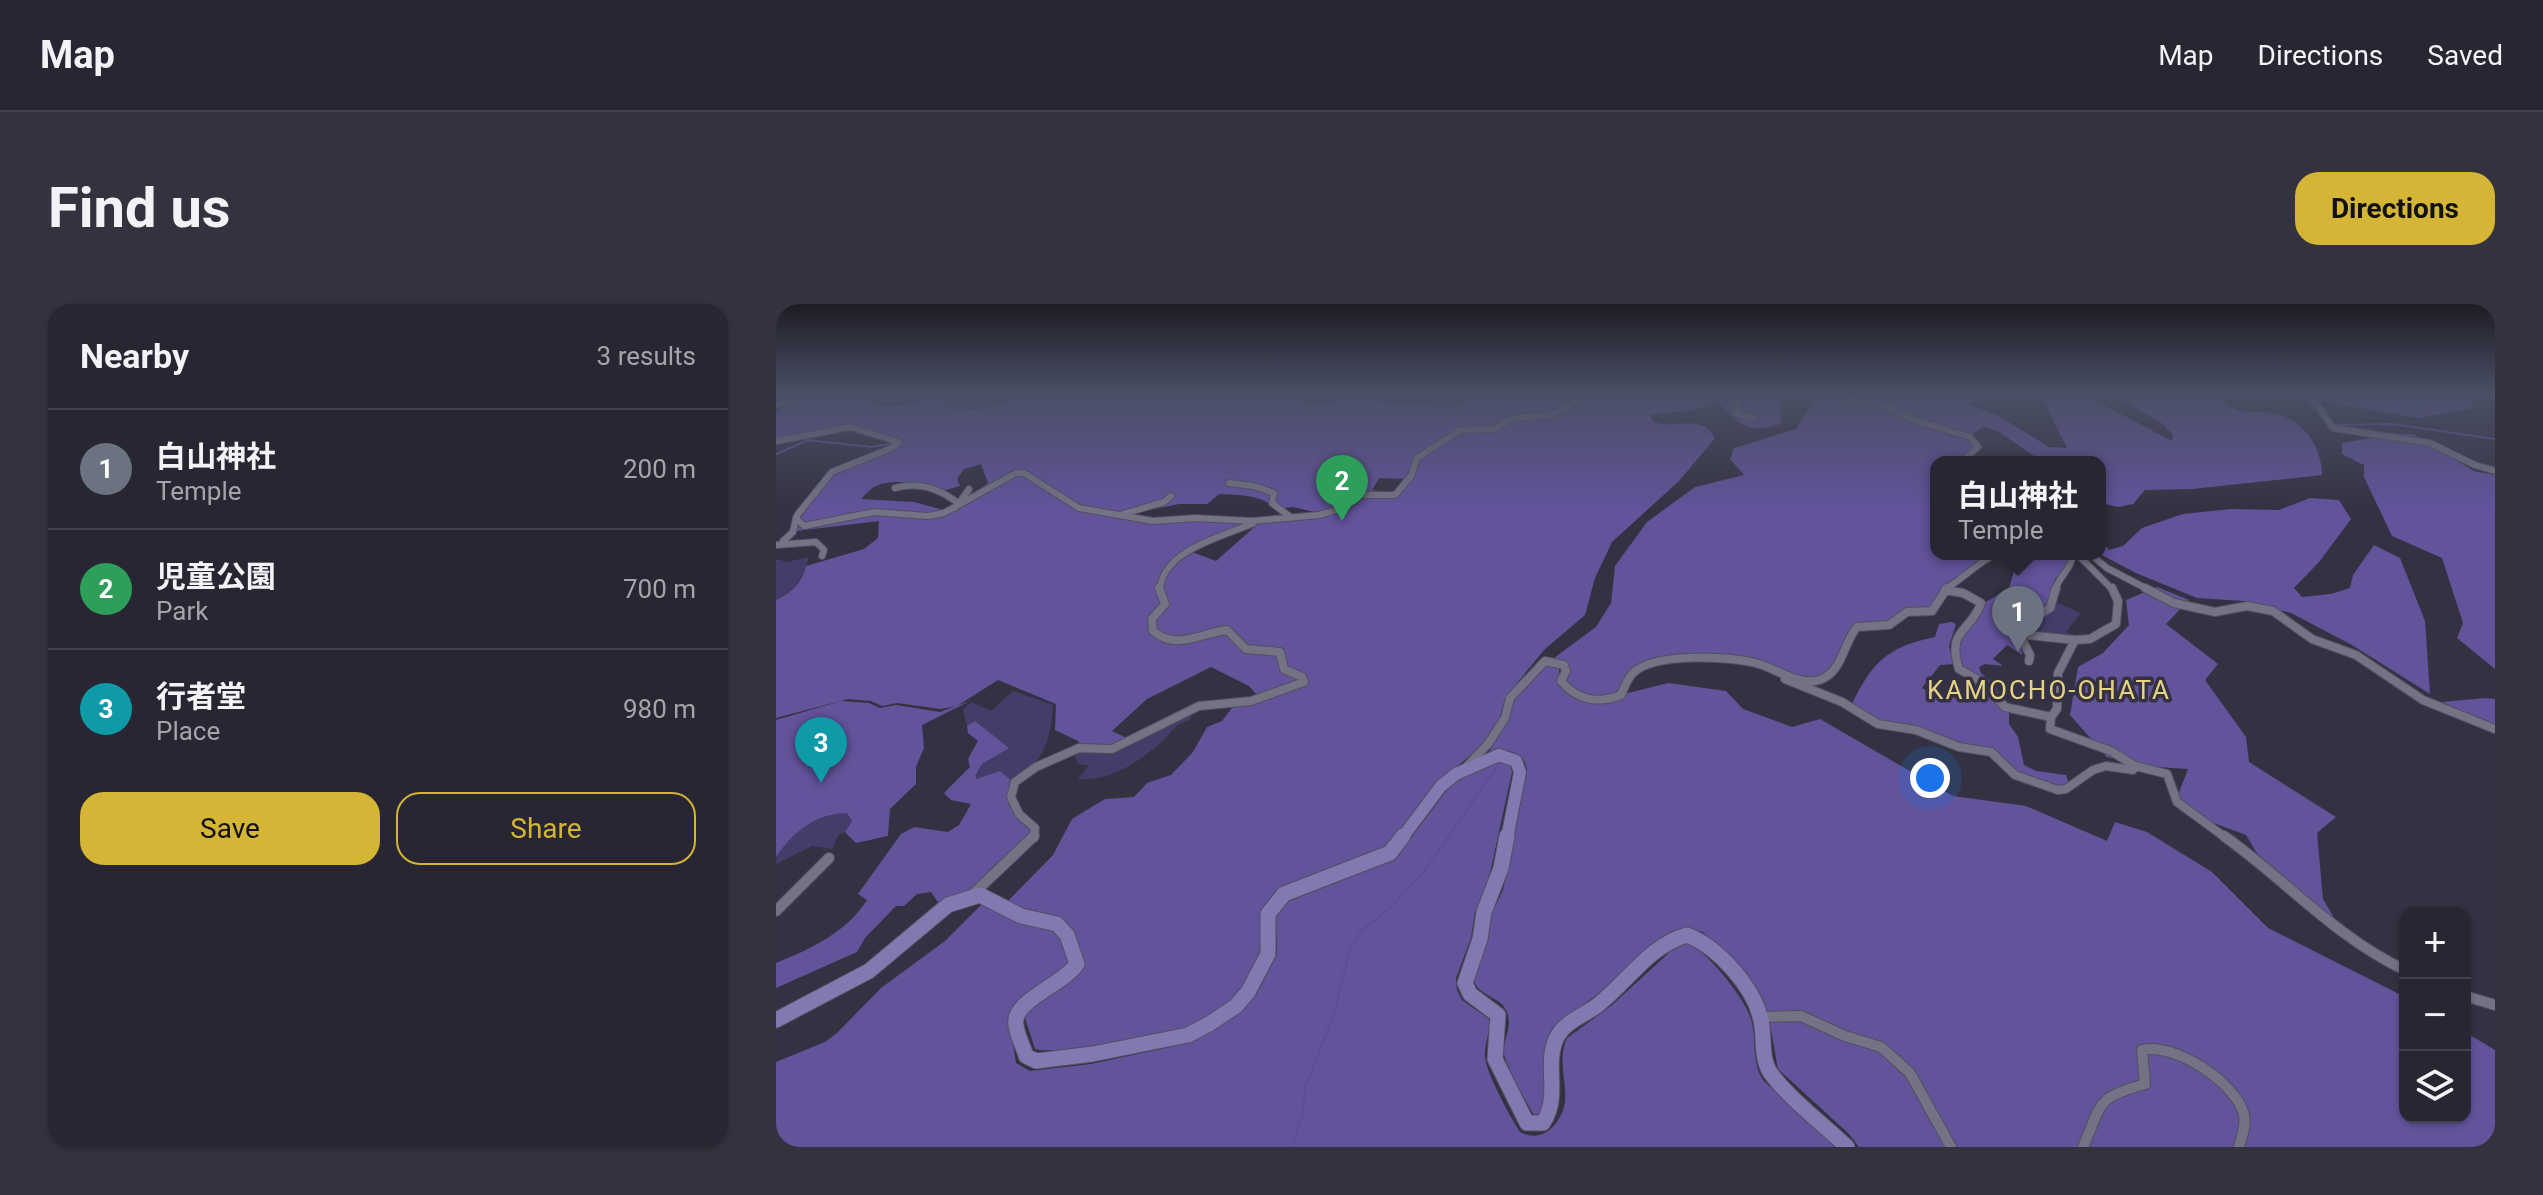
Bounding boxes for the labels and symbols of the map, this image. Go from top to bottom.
pin: 2 [1316,455,1368,521]
pin: 1 [1992,586,2044,652]
district label: KAMOCHO-OHATA [1927,675,2171,705]
pin: 3 [795,717,847,783]
your location [1910,758,1950,798]

